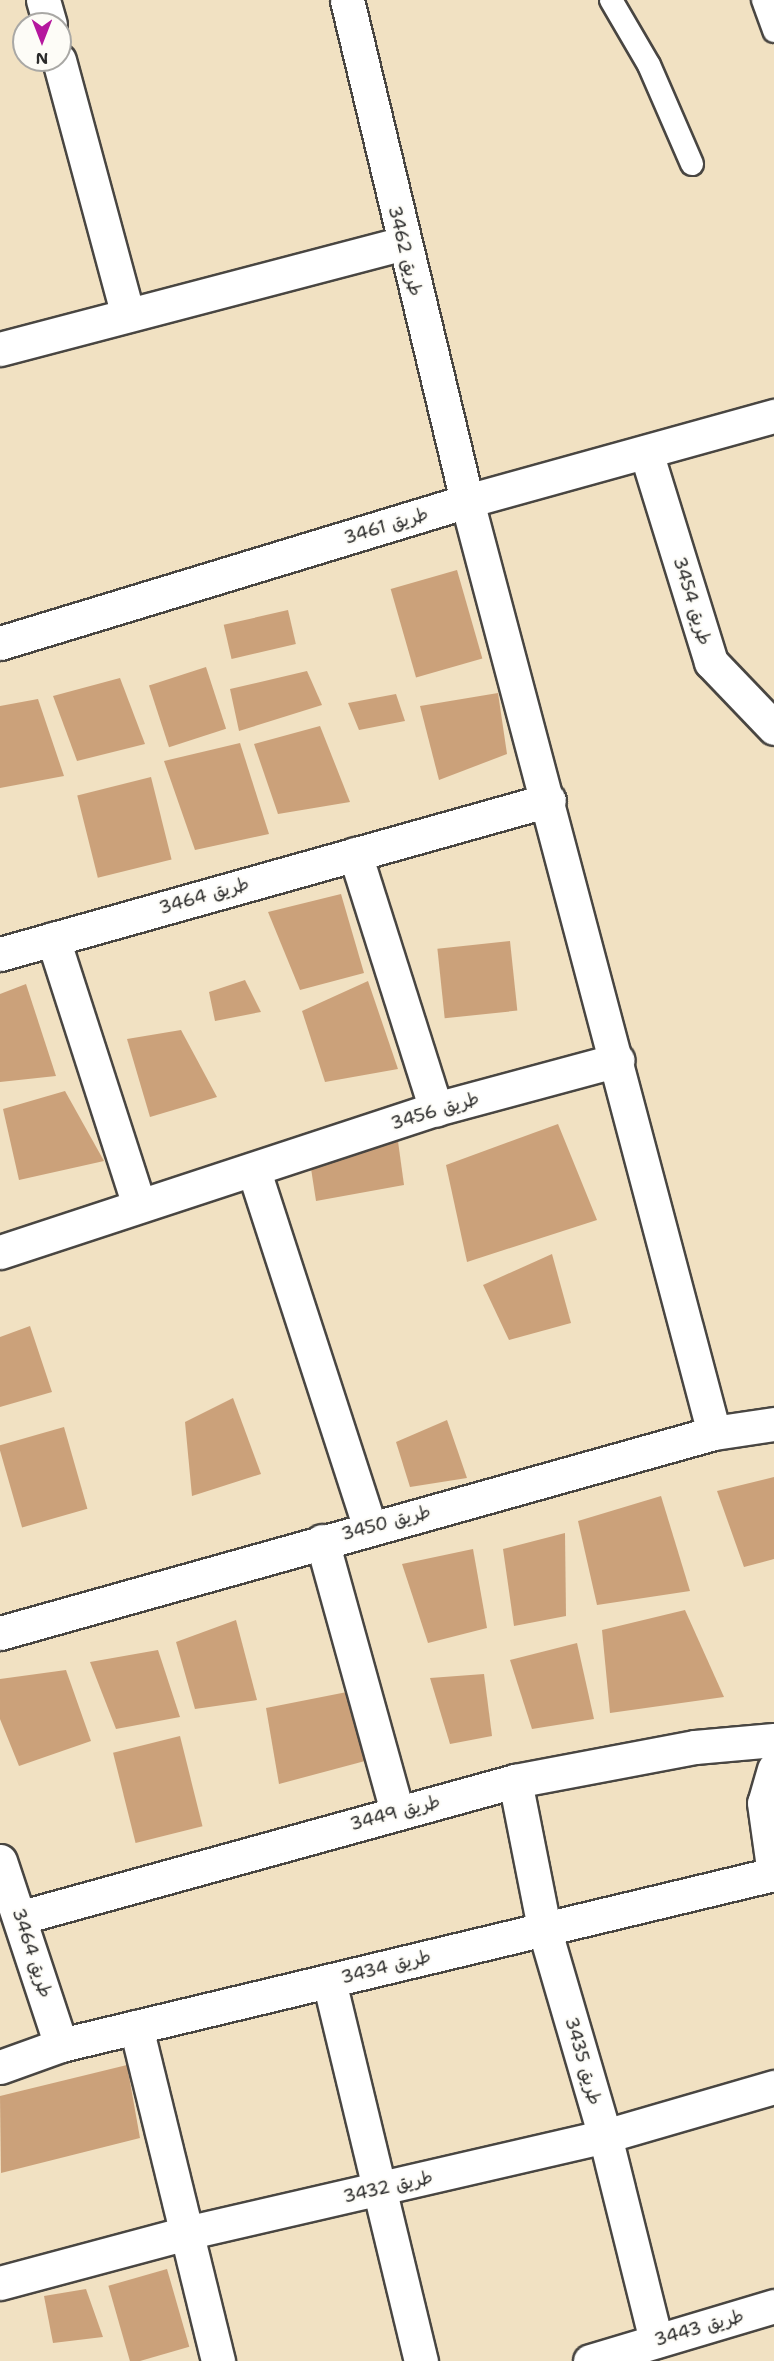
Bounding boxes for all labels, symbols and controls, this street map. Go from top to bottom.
north arrow [12,12,72,72]
text: N [36,48,48,69]
street label: طريق 3462 [383,204,427,298]
street label: طريق 3461 [341,503,431,549]
street label: طريق 3454 [668,554,716,648]
street label: طريق 3464 [156,873,252,919]
street label: طريق 3456 [388,1087,482,1135]
street label: طريق 3450 [339,1501,433,1545]
street label: طريق 3449 [348,1791,442,1835]
street label: طريق 3464 [7,1906,57,2000]
street label: طريق 3434 [339,1945,433,1989]
street label: طريق 3435 [560,2015,606,2107]
street label: طريق 3432 [341,2166,435,2208]
street label: طريق 3443 [652,2305,746,2351]

